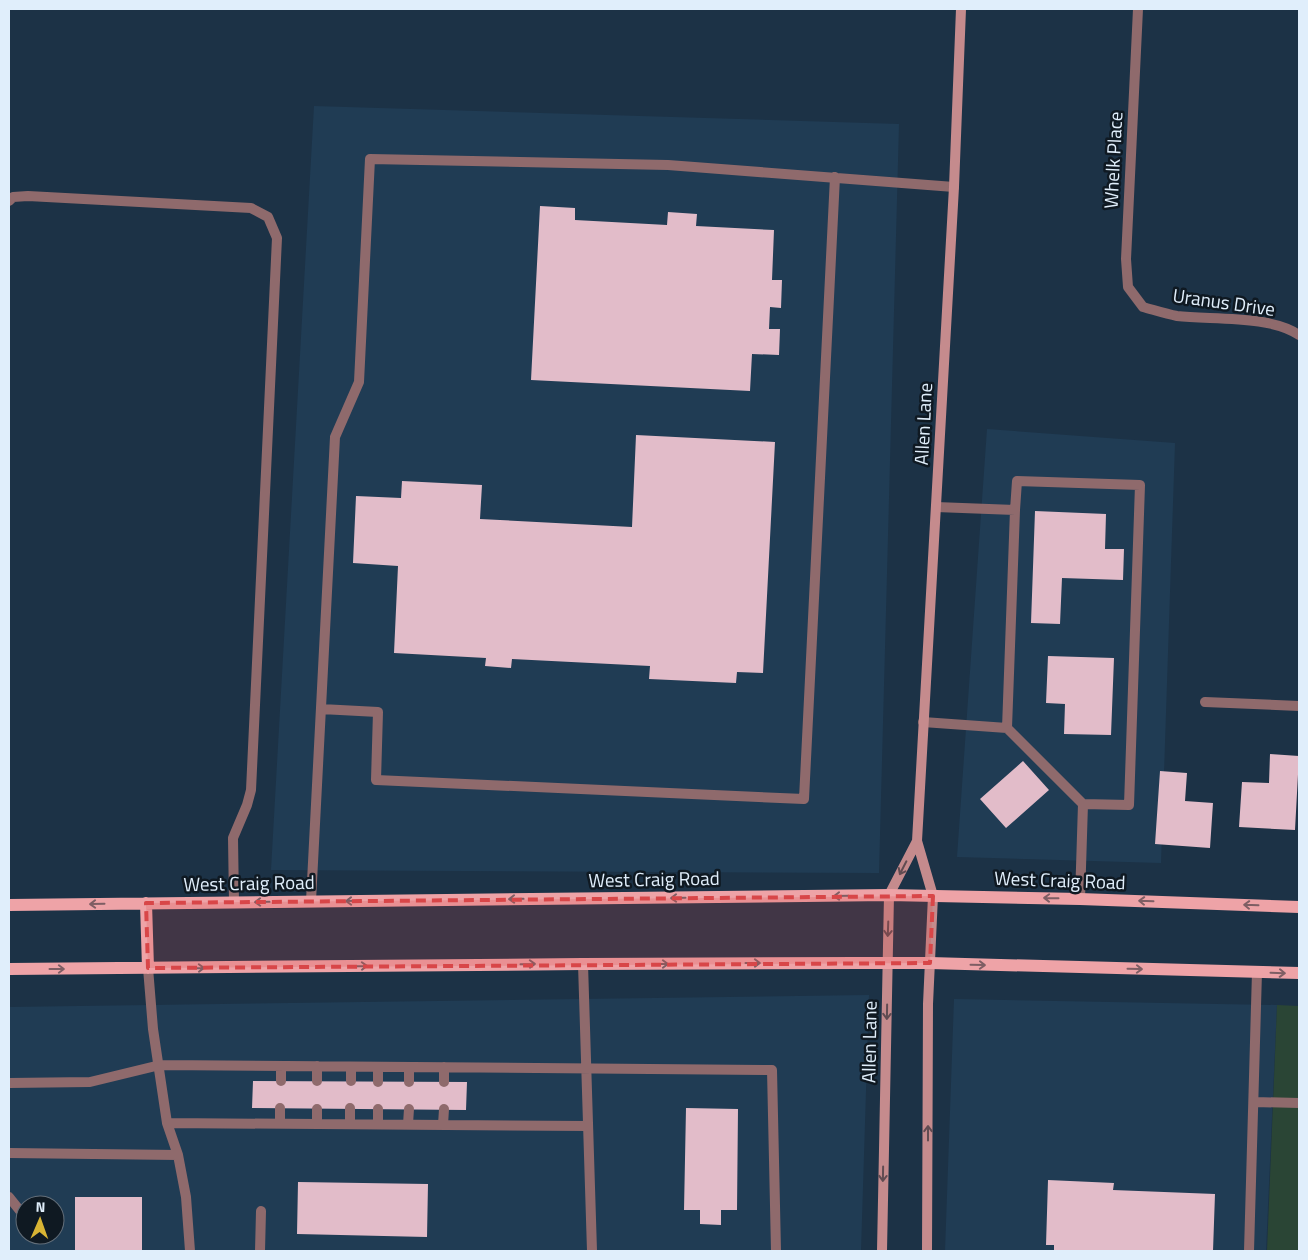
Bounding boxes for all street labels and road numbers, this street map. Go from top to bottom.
street label: Whelk Place [1095,111,1130,209]
street label: Uranus Drive [1171,280,1277,323]
street label: Allen Lane [906,382,939,466]
street label: West Craig Road [588,863,720,894]
street label: West Craig Road [994,863,1126,896]
street label: West Craig Road [183,867,315,898]
street label: Allen Lane [853,1000,884,1083]

